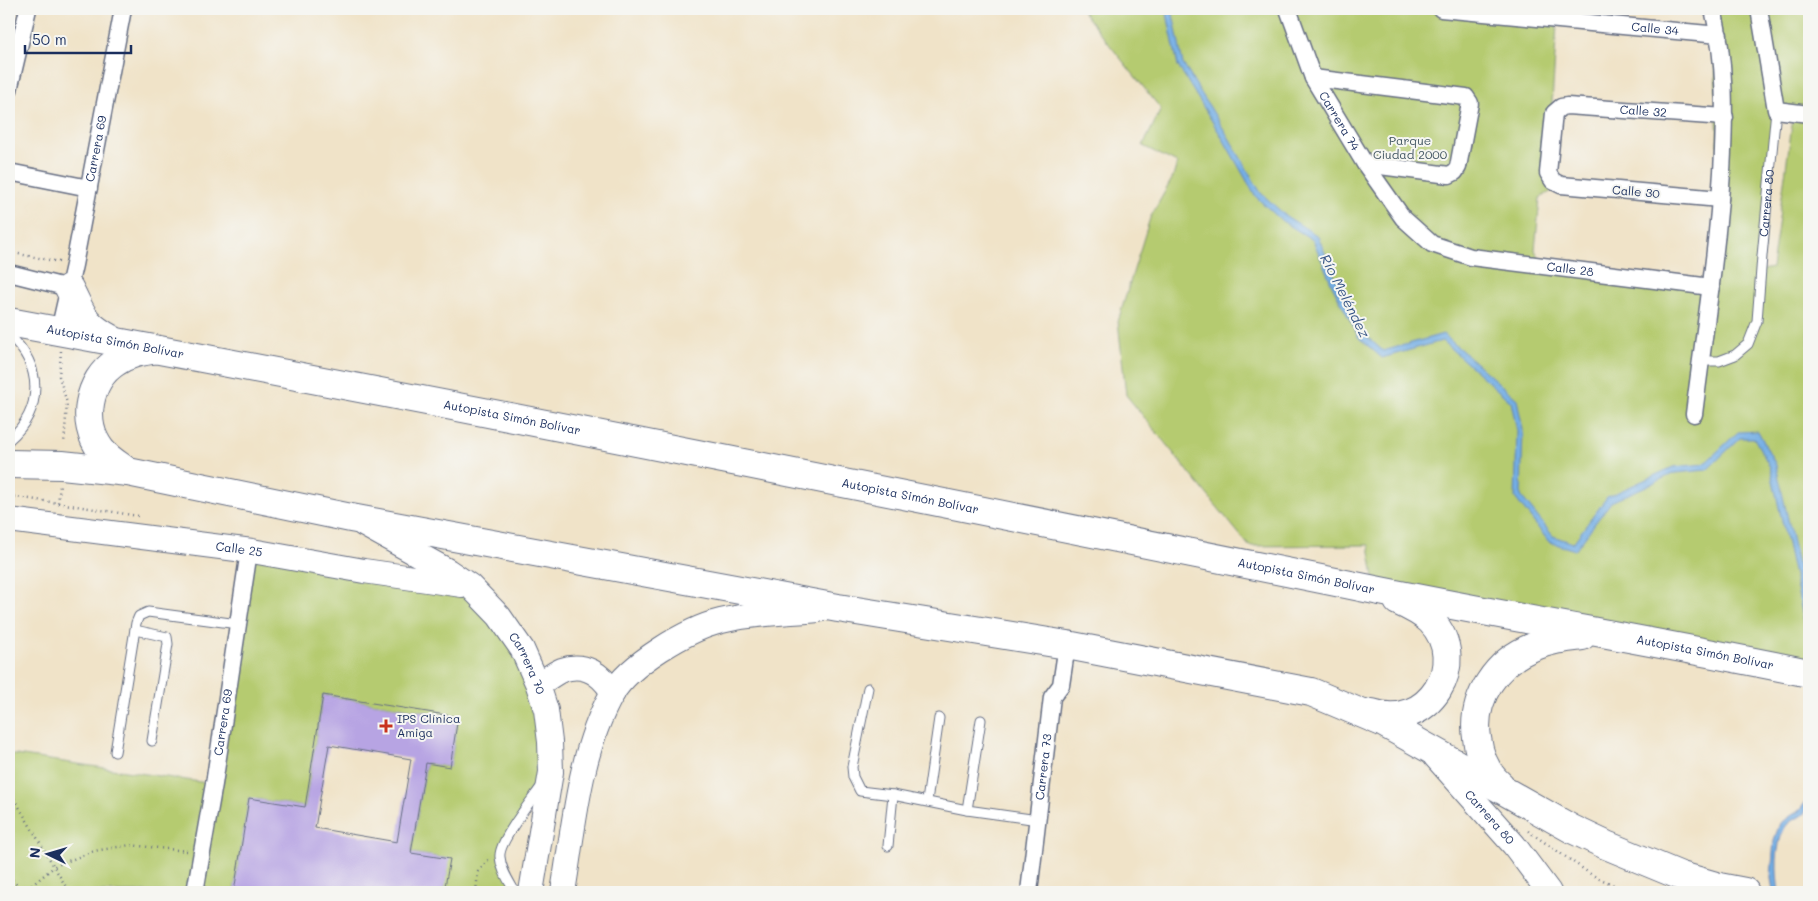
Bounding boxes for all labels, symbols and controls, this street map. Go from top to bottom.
street label: Calle 34 [1631,18,1680,38]
scale bar [25,22,131,54]
text: 50 m [32,29,67,49]
street label: Carrera 74 [1316,88,1364,153]
street label: Calle 32 [1619,101,1667,120]
street label: Carrera 69 [81,114,109,183]
park label: Parque Ciudad 2000 [1373,132,1448,162]
street label: Carrera 80 [1755,168,1777,238]
street label: Calle 30 [1612,181,1661,201]
water label: Río Meléndez [1316,251,1375,341]
street label: Calle 28 [1546,258,1595,279]
street label: Autopista Simón Bolívar [45,320,186,361]
street label: Autopista Simón Bolívar [442,395,582,438]
street label: Autopista Simón Bolívar [840,474,981,517]
street label: Calle 25 [215,537,264,560]
street label: Autopista Simón Bolívar [1236,553,1377,597]
street label: Carrera 70 [506,629,550,697]
street label: Autopista Simón Bolívar [1635,631,1775,673]
street label: Carrera 69 [209,688,235,757]
place label: IPS Clínica Amiga [397,710,460,740]
marker: IPS Clínica Amiga [379,719,393,733]
street label: Carrera 73 [1031,733,1055,801]
street label: Carrera 80 [1462,786,1519,848]
north arrow [22,828,72,878]
text: N [25,847,44,859]

